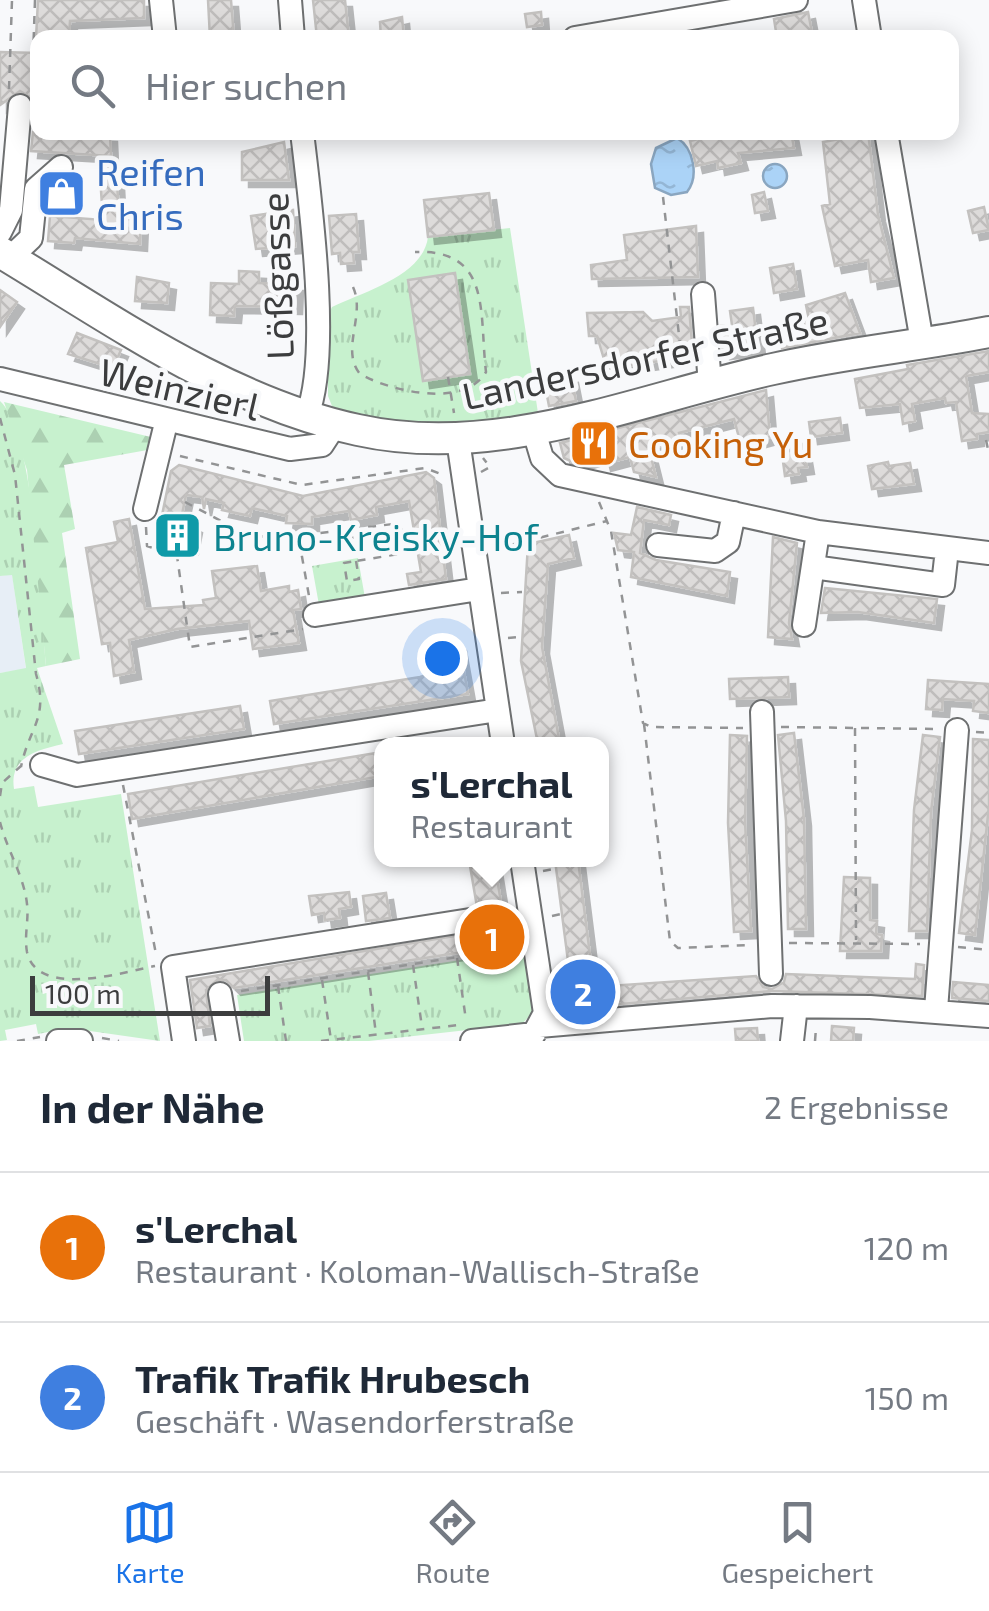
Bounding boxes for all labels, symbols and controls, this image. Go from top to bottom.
search box [30,30,959,140]
icon: search [65,58,120,113]
text: Hier suchen [145,62,347,108]
place label: Reifen Chris [96,148,206,238]
shop icon: Reifen Chris [35,167,87,219]
street label: Lößgasse [250,191,302,361]
street label: Landersdorfer Straße [458,296,832,418]
street label: Weinzierl [95,347,265,429]
restaurant icon: Cooking Yu [567,417,619,469]
place label: Cooking Yu [628,420,814,466]
building icon: Bruno-Kreisky-Hof [152,510,204,562]
place label: Bruno-Kreisky-Hof [213,513,540,559]
your location [417,633,468,684]
popup [374,737,609,867]
text: s'Lerchal [410,760,573,806]
text: Restaurant [410,806,573,844]
pin: 1 [460,900,524,974]
pin: 2 [550,954,616,1030]
scale bar [30,971,270,1016]
text: 100 m [45,976,121,1010]
text: In der Nähe [40,1081,265,1131]
text: 2 Ergebnisse [764,1087,949,1125]
text: s'Lerchal [135,1205,297,1251]
text: 1 [66,1228,79,1266]
text: 120 m [864,1228,949,1266]
text: Restaurant · Koloman-Wallisch-Straße [135,1251,700,1289]
text: Trafik Trafik Hrubesch [135,1355,530,1401]
text: 2 [63,1378,82,1416]
text: 150 m [865,1378,949,1416]
text: Geschäft · Wasendorferstraße [135,1401,575,1439]
tab: Karte [116,1495,184,1589]
tab: Route [416,1495,490,1589]
tab: Gespeichert [721,1495,873,1589]

